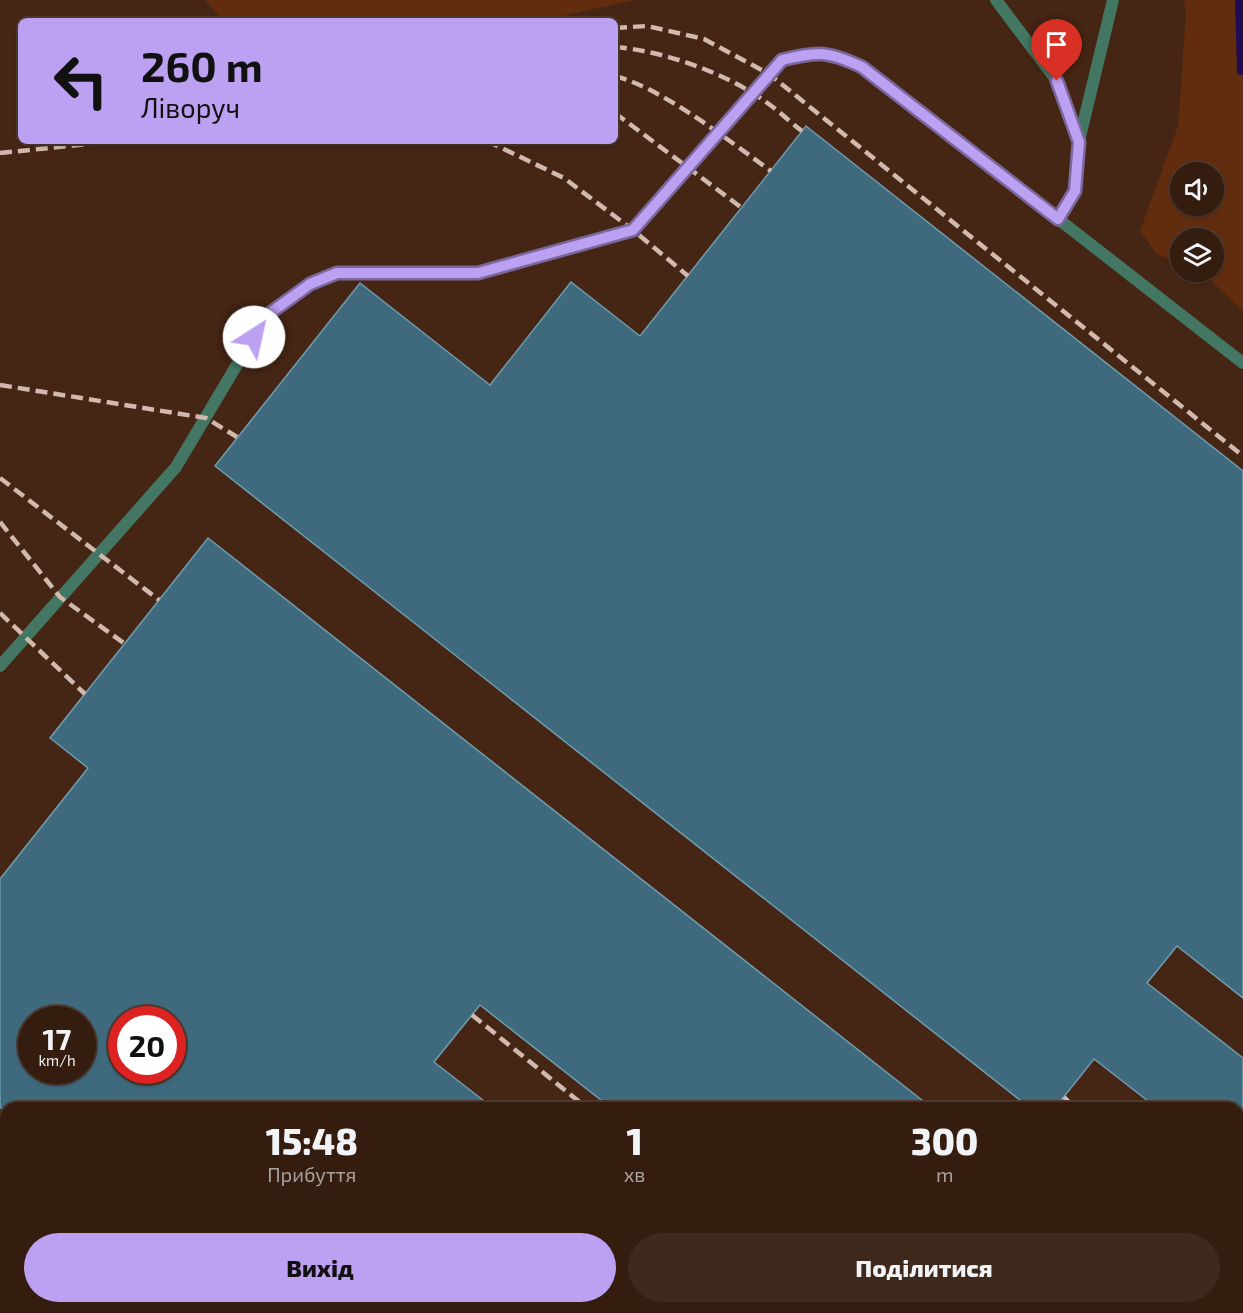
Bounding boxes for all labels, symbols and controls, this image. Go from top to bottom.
pin [1031,19,1082,81]
icon: arrive [1040,28,1073,61]
text: 260 m [141,40,263,90]
icon: left [42,42,120,120]
text: Ліворуч [141,91,240,123]
map controls [1170,162,1224,282]
button: sound [1170,162,1224,216]
button: layers [1170,228,1224,282]
position arrow [222,305,286,369]
speed limit sign: 20 [108,1006,186,1084]
text: 17 [43,1020,71,1056]
text: km/h [38,1051,76,1069]
text: 15:48 [266,1119,358,1162]
text: 1 [626,1119,643,1162]
text: 300 [911,1119,978,1162]
text: Прибуття [267,1162,356,1186]
text: хв [624,1162,645,1186]
text: m [936,1162,953,1186]
button: Вихід [24,1233,616,1302]
button: Поділитися [628,1233,1220,1302]

